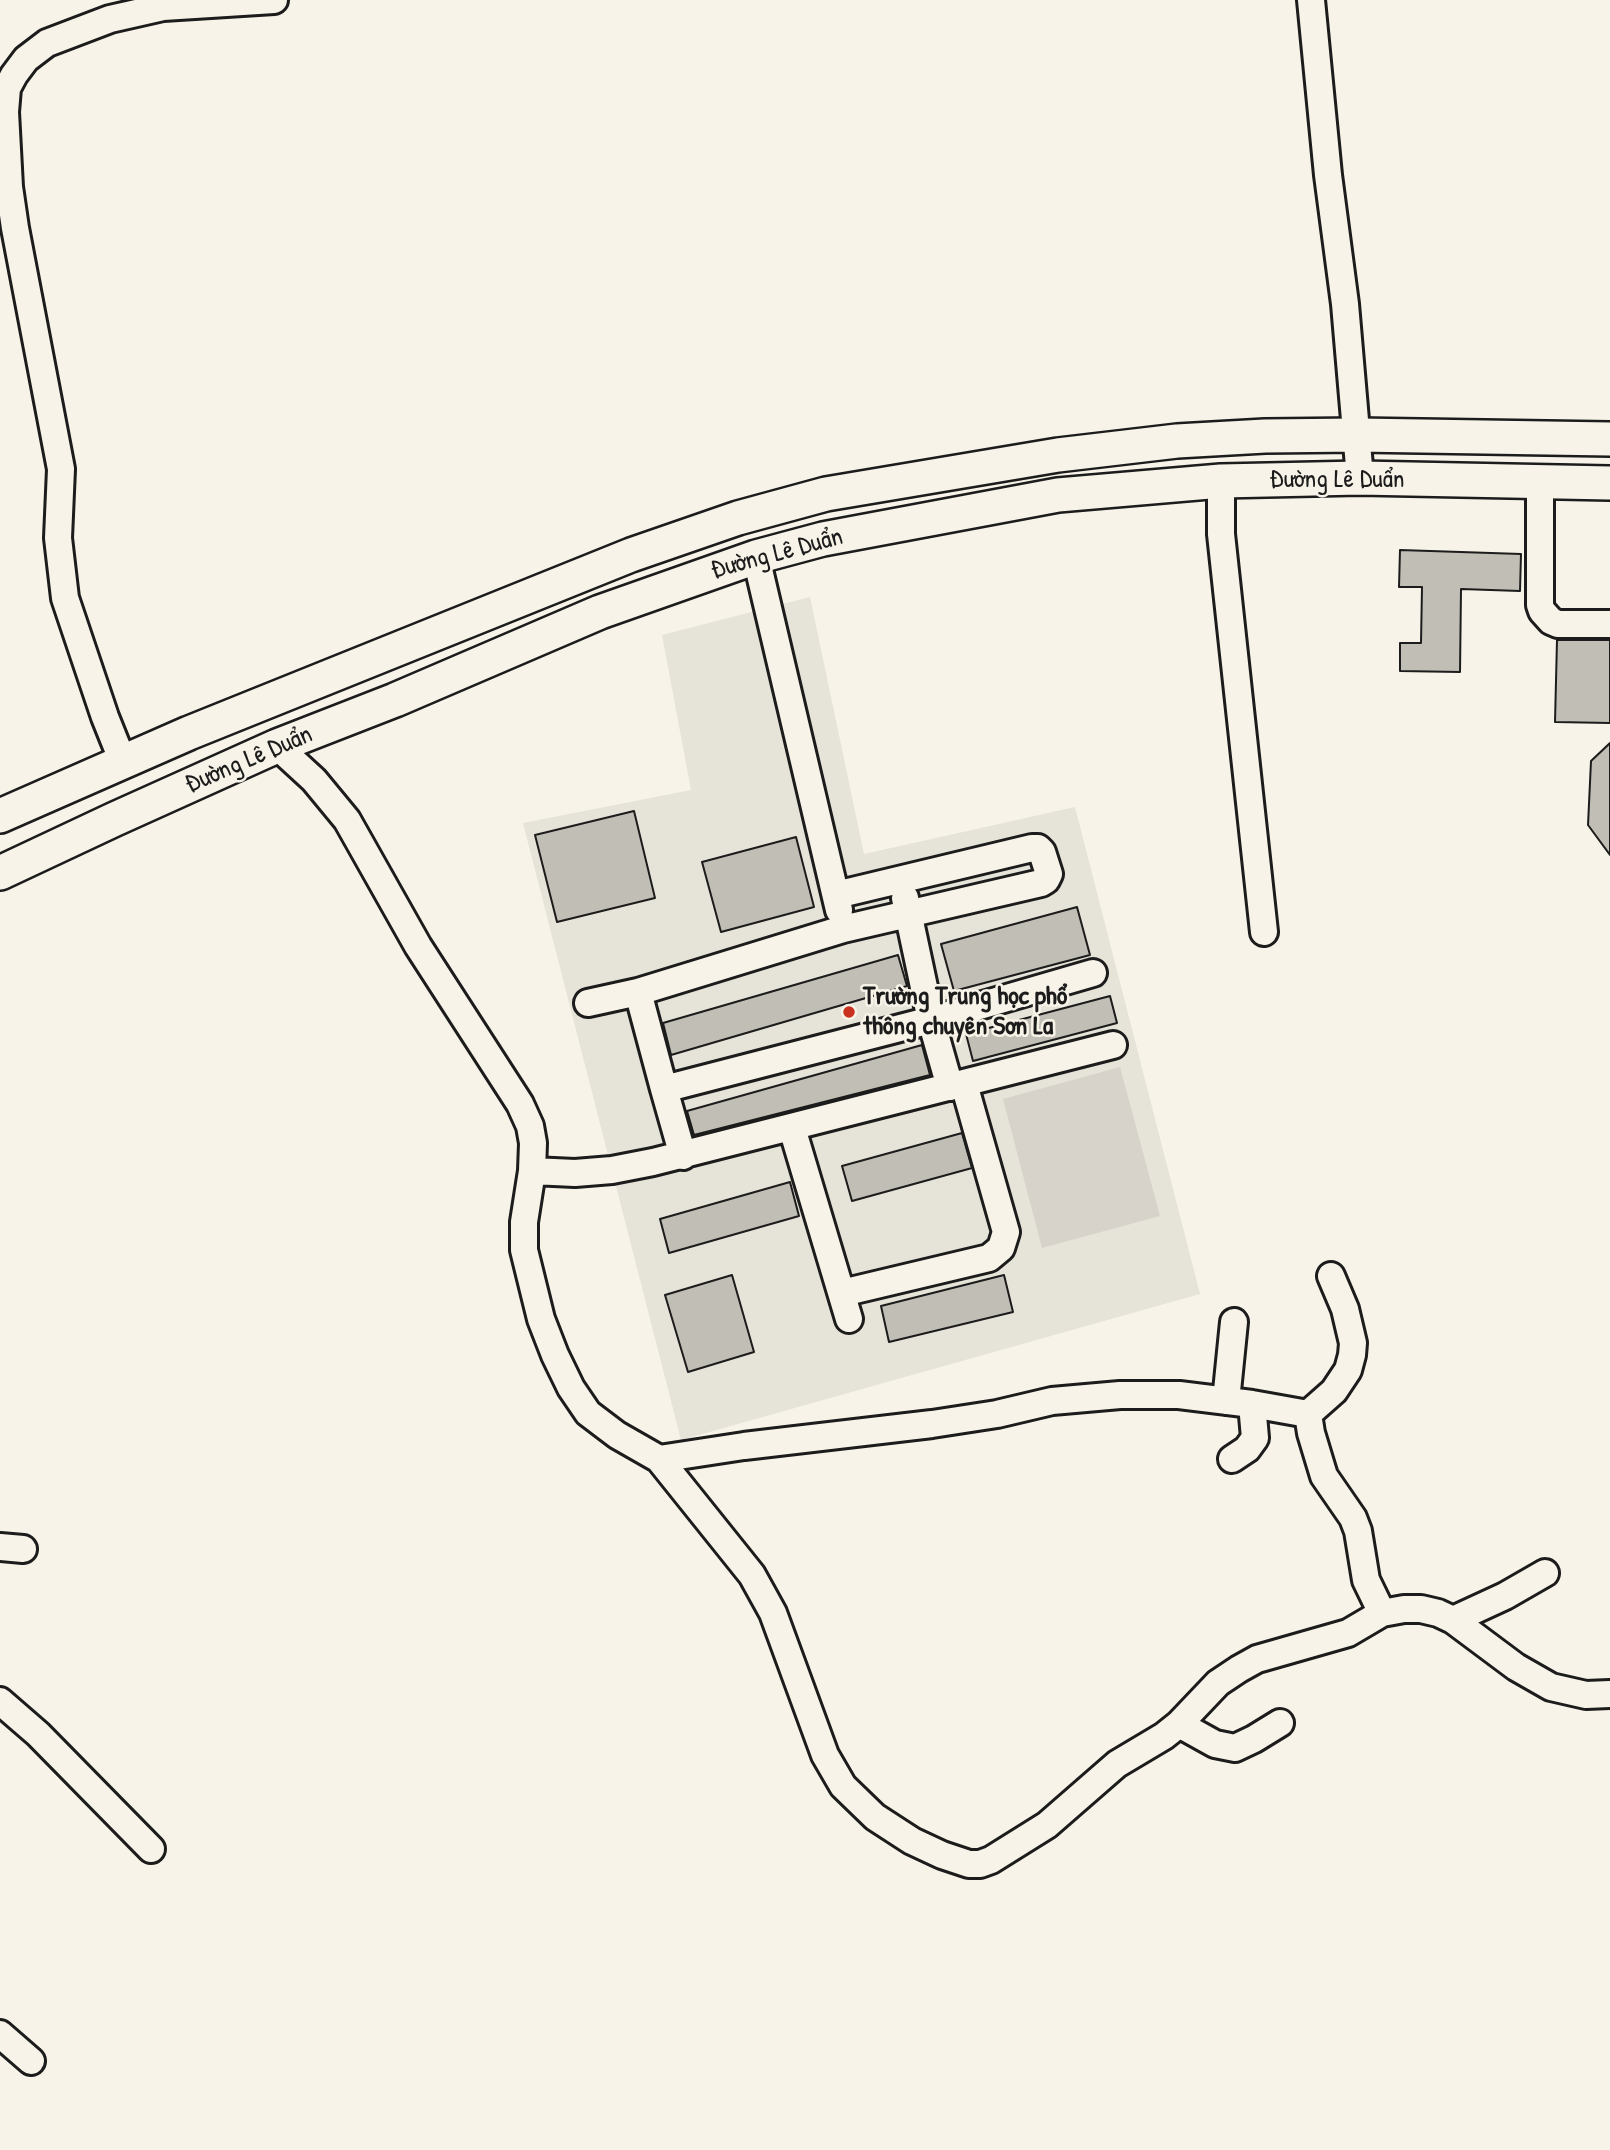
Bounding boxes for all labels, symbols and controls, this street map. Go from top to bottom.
street label: Đường Lê Duẩn [1269,464,1405,496]
street label: Đường Lê Duẩn [708,521,846,587]
street label: Đường Lê Duẩn [181,719,317,801]
place label: Trường Trung học phổ thông chuyên Sơn La [863,981,1067,1042]
marker: Trường Trung học phổ thông chuyên Sơn La [841,1004,857,1020]

